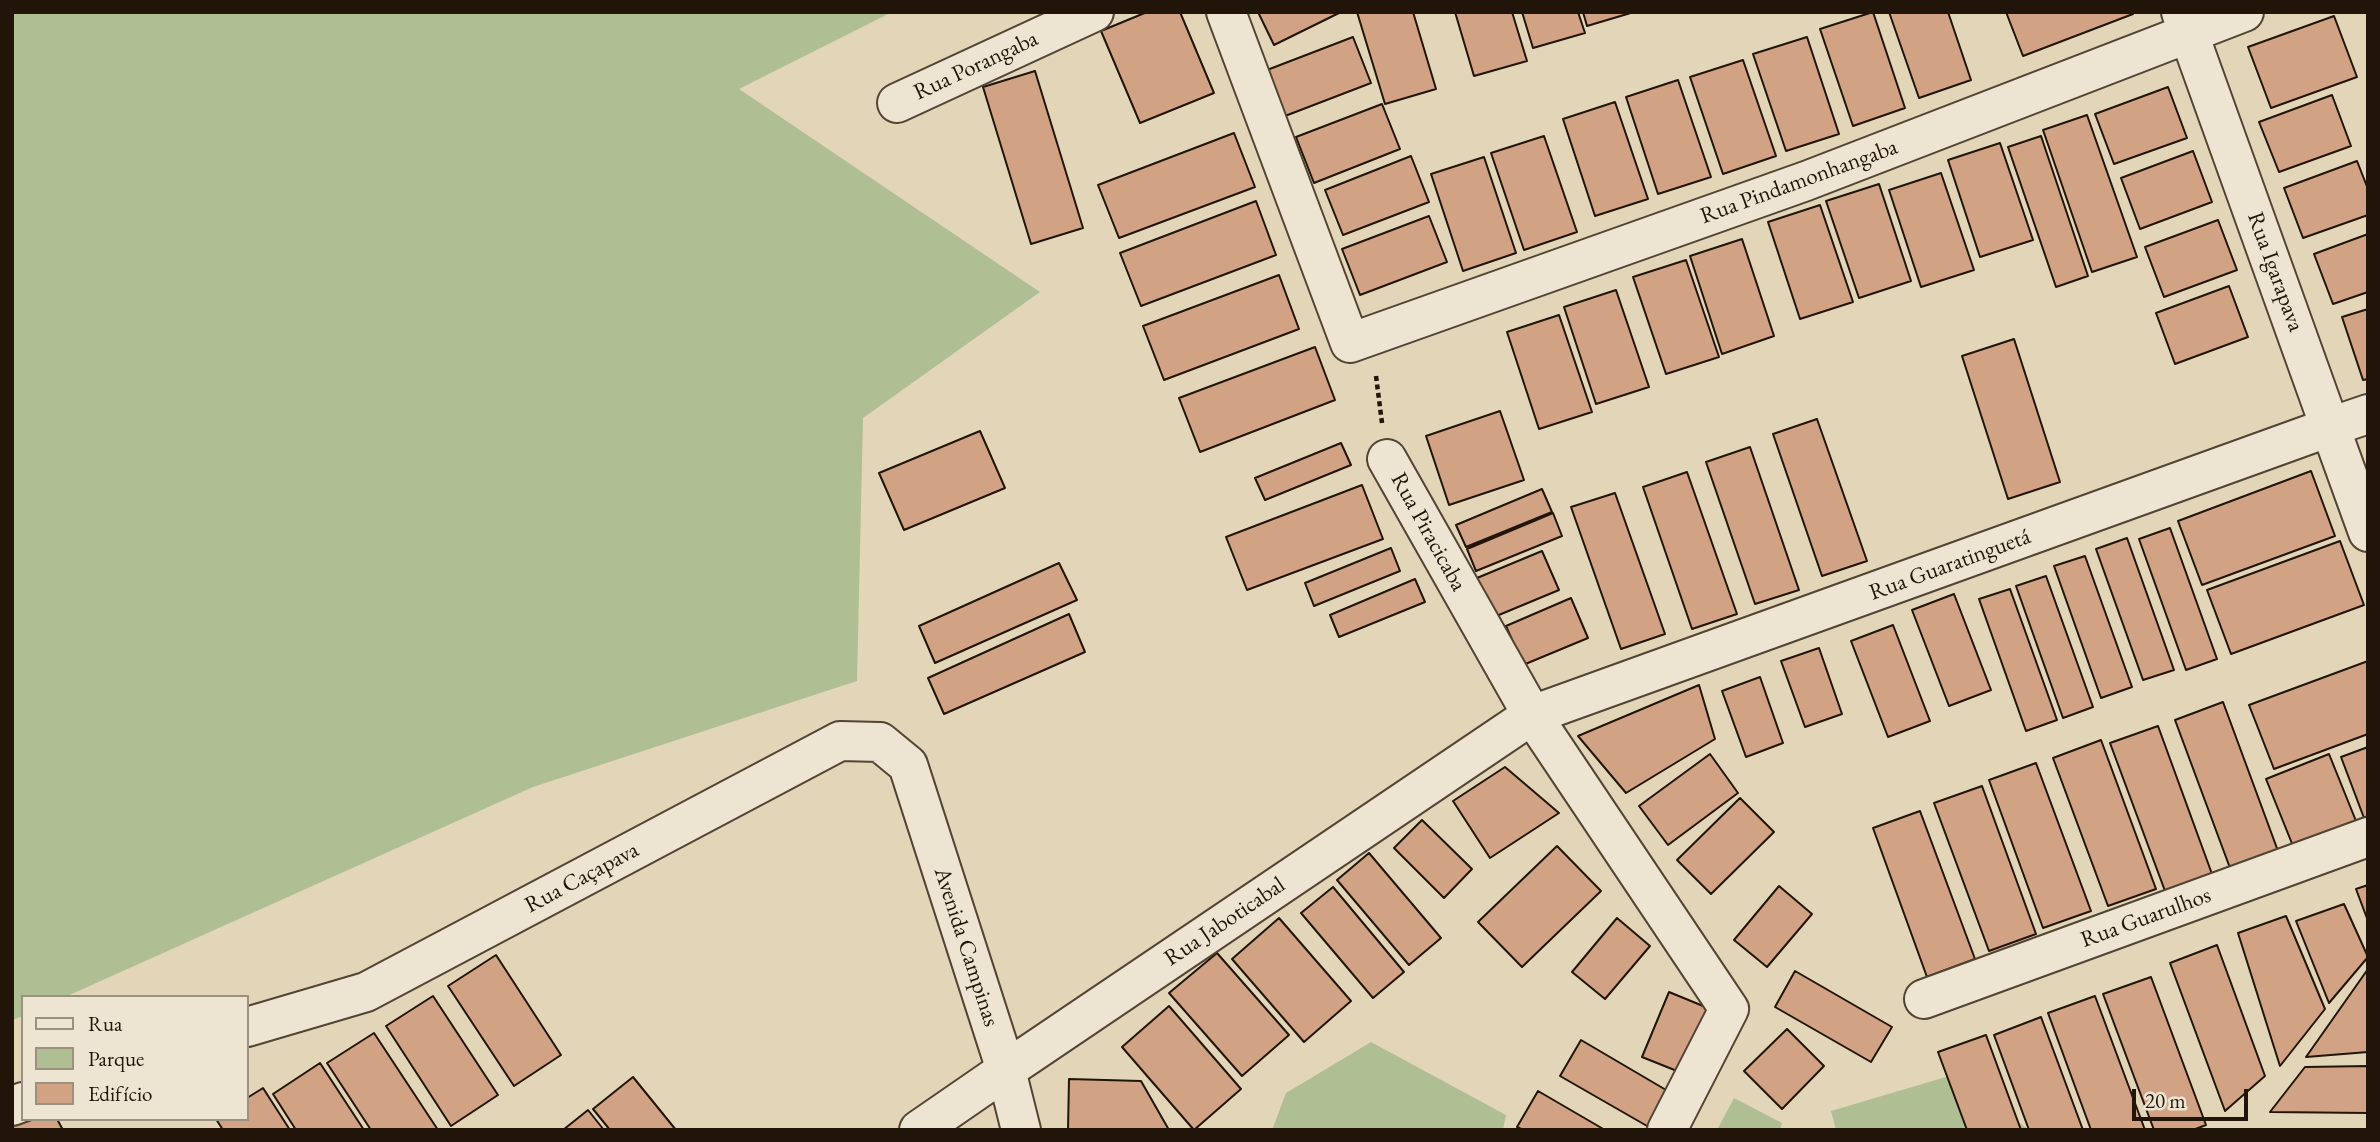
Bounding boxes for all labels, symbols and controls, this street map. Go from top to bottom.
street label: Rua Porangaba [909,25,1043,107]
street label: Rua Pindamonhangaba [1697,133,1901,231]
street label: Rua Igarapava [2241,208,2309,336]
street label: Rua Piracicaba [1384,468,1472,596]
street label: Rua Guaratinguetá [1866,523,2034,607]
street label: Rua Caçapava [520,836,644,920]
street label: Avenida Campinas [927,864,1005,1030]
street label: Rua Jaboticabal [1159,872,1291,972]
street label: Rua Guarulhos [2077,882,2215,954]
legend [21,995,248,1121]
text: Rua [88,1010,122,1037]
text: Parque [88,1045,144,1072]
scale bar [2135,1076,2250,1120]
text: Edifício [88,1080,152,1107]
text: 20 m [2145,1087,2186,1114]

